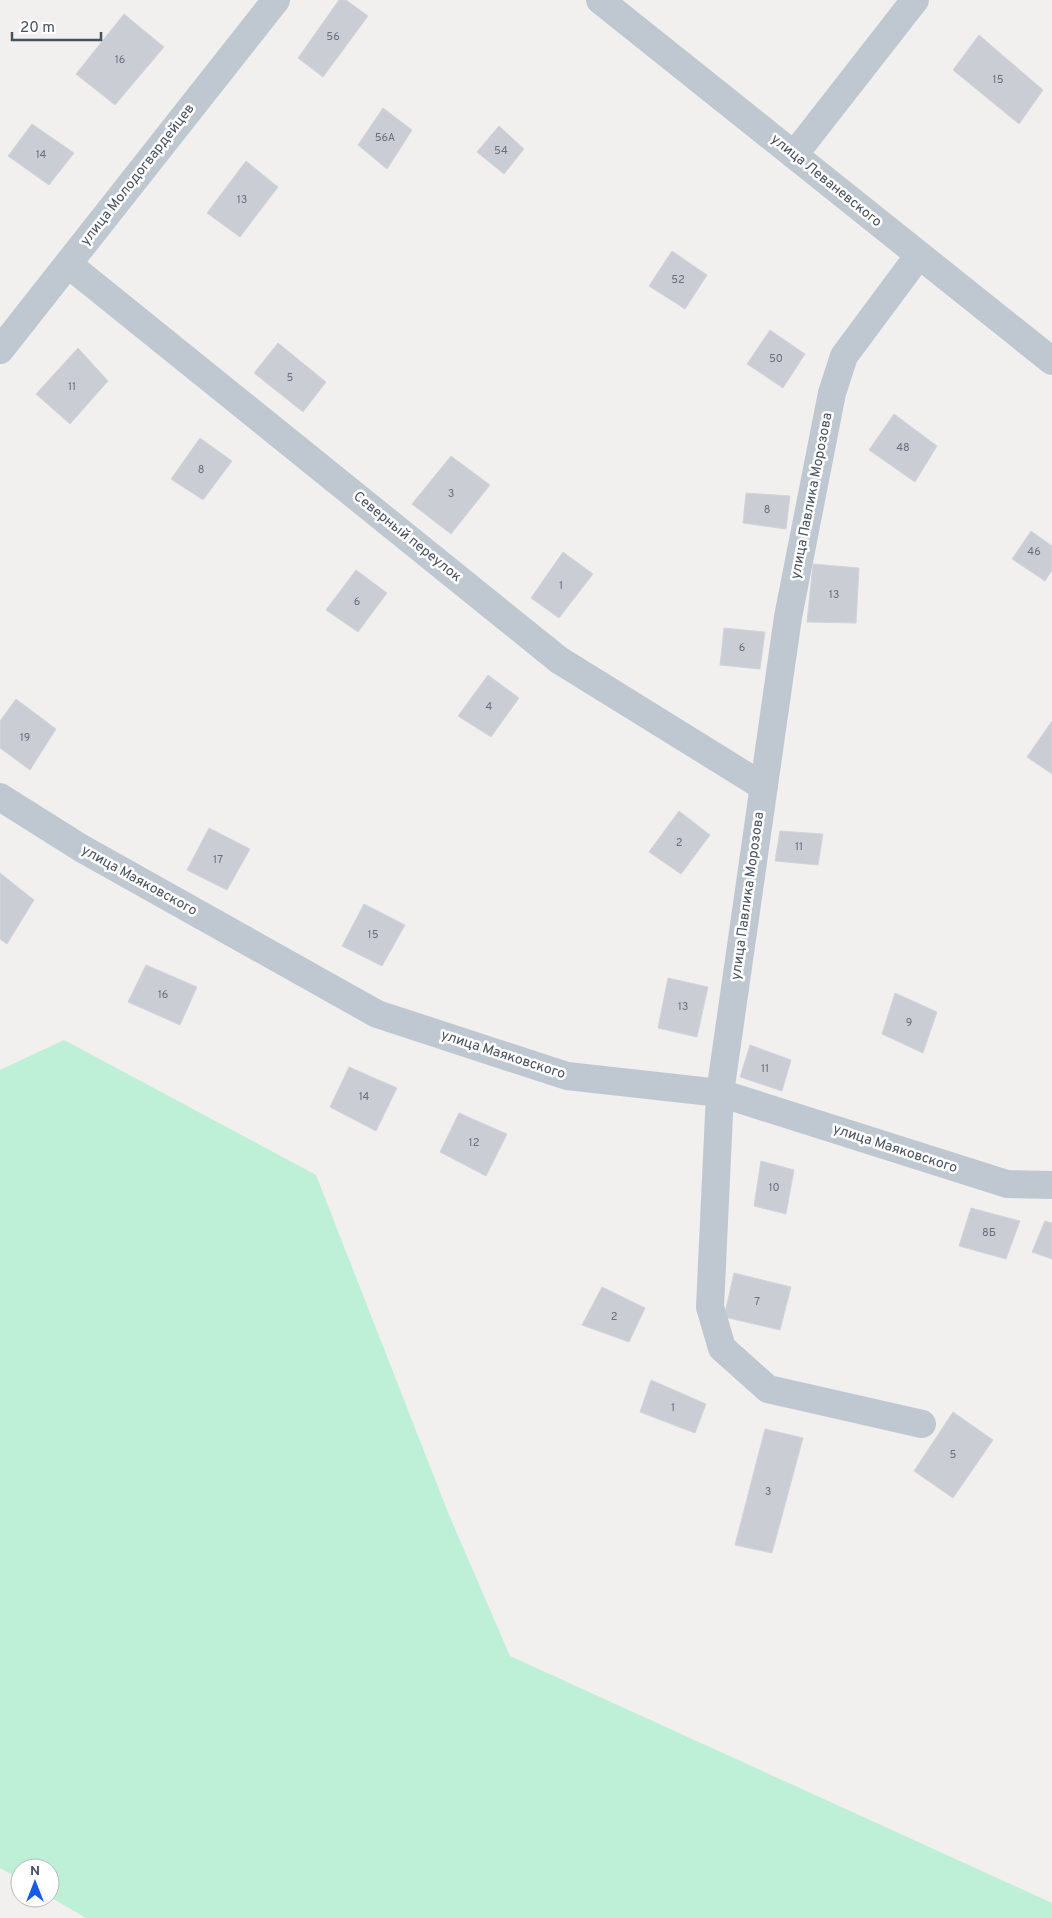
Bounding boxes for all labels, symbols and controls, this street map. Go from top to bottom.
scale bar [12,10,101,42]
text: 20 m [20,19,55,38]
house number: 56 [326,30,340,44]
house number: 16 [115,53,125,67]
house number: 15 [993,73,1004,87]
street label: улица Молодогвардейцев [77,101,199,249]
house number: 56А [375,131,395,145]
street label: улица Леваневского [767,131,885,231]
house number: 54 [494,144,508,158]
house number: 14 [36,148,47,162]
house number: 13 [237,193,247,207]
house number: 52 [671,273,685,287]
house number: 50 [769,352,783,366]
house number: 5 [287,371,294,385]
house number: 11 [68,380,76,394]
street label: улица Павлика Морозова [787,411,837,581]
house number: 48 [896,441,910,455]
house number: 8 [198,463,204,477]
house number: 3 [448,487,454,501]
street label: Северный переулок [349,488,465,586]
house number: 8 [764,503,770,517]
house number: 46 [1027,545,1041,559]
house number: 1 [559,579,563,593]
house number: 13 [829,588,839,602]
house number: 6 [354,595,360,609]
house number: 6 [739,641,745,655]
house number: 4 [486,700,493,714]
house number: 19 [20,731,30,745]
street label: улица Павлика Морозова [728,811,768,981]
house number: 2 [676,836,682,850]
house number: 11 [795,840,803,854]
street label: улица Маяковского [78,842,200,920]
house number: 17 [213,853,223,867]
house number: 15 [368,928,379,942]
house number: 16 [158,988,168,1002]
house number: 13 [678,1000,688,1014]
house number: 9 [906,1016,912,1030]
street label: улица Маяковского [439,1027,568,1083]
house number: 11 [761,1062,769,1076]
house number: 14 [359,1090,370,1104]
street label: улица Маяковского [831,1121,960,1177]
house number: 12 [469,1136,479,1150]
house number: 10 [768,1181,780,1195]
house number: 8Б [982,1226,996,1240]
house number: 7 [754,1295,760,1309]
house number: 2 [611,1310,617,1324]
house number: 1 [671,1401,675,1415]
house number: 5 [950,1448,957,1462]
house number: 3 [765,1485,771,1499]
north arrow [10,1858,60,1908]
text: N [30,1863,40,1880]

